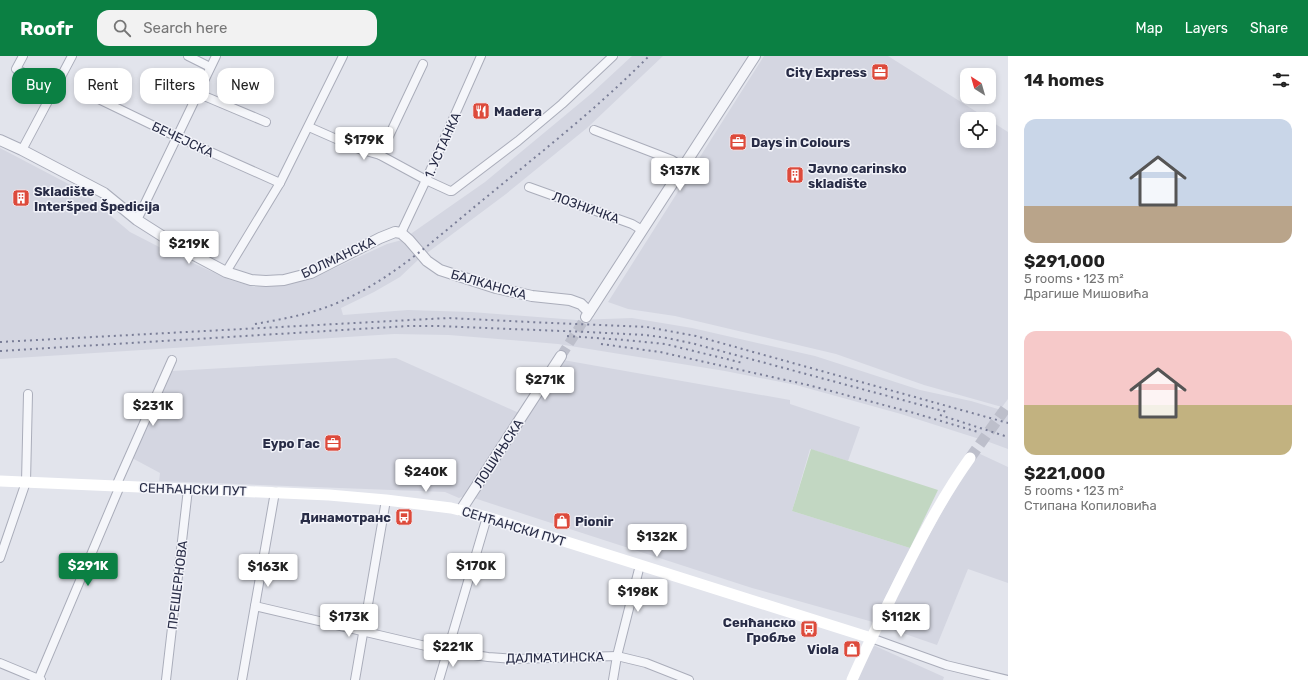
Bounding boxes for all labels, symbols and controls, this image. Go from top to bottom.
search box [97,10,377,46]
text: Roofr [20,17,73,40]
icon: search [111,17,133,39]
text: Search here [143,19,227,37]
text: Map [1136,20,1163,37]
text: Layers [1185,20,1228,37]
text: Share [1250,20,1288,37]
office icon: City Express [870,62,890,82]
place label: City Express [786,65,867,80]
chip: Buy [12,68,66,104]
chip: Rent [74,68,132,104]
chip: Filters [140,68,209,104]
chip: New [217,68,274,104]
north arrow [960,68,996,104]
map controls [960,68,996,148]
icon: filters [1270,69,1292,91]
text: 14 homes [1024,70,1104,90]
restaurant icon: Madera [471,101,491,121]
place label: Madera [494,104,542,119]
street label: 1. УСТАНКА [421,110,464,181]
button: locate [960,112,996,148]
street label: БЕЧЕЈСКА [149,119,216,160]
pin: $179K [336,127,392,161]
text: $179K [344,132,384,147]
office icon: Days in Colours [728,132,748,152]
place label: Days in Colours [751,135,850,150]
icon: home [1122,145,1194,217]
pin: $137K [652,158,708,192]
place label: Javno carinsko skladište [808,161,907,191]
text: $137K [660,163,700,178]
building icon: Javno carinsko skladište [785,165,805,185]
place label: Skladište Interšped Špedicija [34,184,160,214]
building icon: Skladište Interšped Špedicija [11,188,31,208]
street label: ЛОЗНИЧКА [550,188,622,227]
pin: $219K [161,231,217,265]
street label: БОЛМАНСКА [299,234,378,281]
text: $219K [169,236,209,251]
text: $291,000 [1024,251,1105,271]
street label: БАЛКАНСКА [449,266,529,303]
text: 5 rooms · 123 m² [1024,271,1124,286]
text: Драгише Мишовића [1024,286,1149,301]
icon: home [1122,357,1194,429]
pin: $271K [517,367,573,401]
text: $271K [525,372,565,387]
pin: $231K [125,393,181,427]
text: $231K [133,398,173,413]
street label: ЛОШИЊСКА [471,416,526,490]
office icon: Еуро Гас [323,433,343,453]
place label: Еуро Гас [263,436,320,451]
pin: $240K [398,459,454,493]
text: $221,000 [1024,463,1105,483]
text: $240K [404,464,448,479]
street label: СЕНЋАНСКИ ПУТ [139,480,247,499]
text: 5 rooms · 123 m² [1024,483,1124,498]
text: Стипана Копиловића [1024,498,1157,513]
street label: СЕНЋАНСКИ ПУТ [460,504,568,550]
bus stop icon: Динамотранс [394,507,414,527]
place label: Динамотранс [300,510,391,525]
shop icon: Pionir [552,511,572,531]
place label: Pionir [575,514,614,529]
pin: $132K [629,524,685,558]
text: $132K [637,529,677,544]
street label: ПРЕШЕРНОВА [165,539,190,630]
pin: $291K [60,553,116,587]
pin: $170K [448,553,504,587]
pin: $163K [240,554,296,588]
text: $291K [68,558,108,573]
text: $170K [456,558,496,573]
text: $163K [248,559,288,574]
pin: $198K [610,579,666,613]
text: $198K [618,584,658,599]
pin: $173K [321,604,377,638]
pin: $112K [873,604,929,638]
text: $173K [329,609,369,624]
text: $112K [882,609,920,624]
place label: Сенћанско Гробље [723,615,796,645]
bus stop icon: Сенћанско Гробље [799,619,819,639]
pin: $221K [425,634,481,668]
text: $221K [433,639,473,654]
shop icon: Viola [842,639,862,659]
place label: Viola [807,642,839,657]
street label: ДАЛМАТИНСКА [506,649,605,666]

